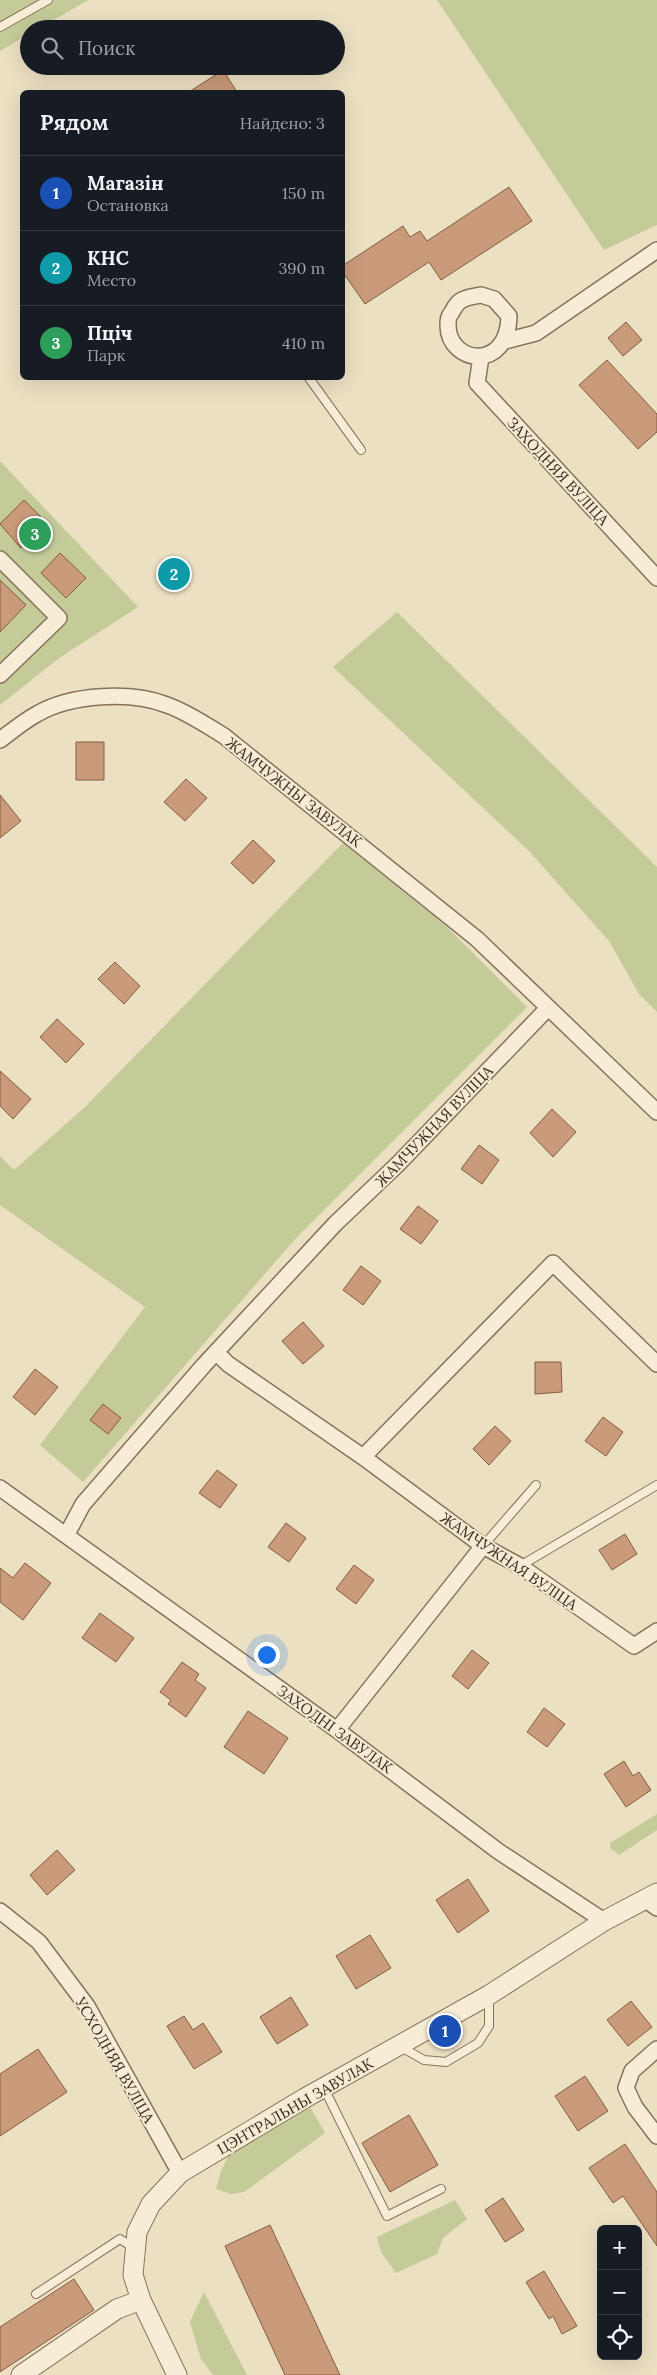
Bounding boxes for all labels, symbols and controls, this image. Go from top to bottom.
search box [20,20,345,75]
icon: search [38,34,66,62]
text: Поиск [78,36,135,60]
text: Рядом [40,109,109,136]
text: Найдено: 3 [240,113,325,133]
text: Магазін [87,171,164,195]
text: 1 [53,183,59,203]
text: 150 m [282,183,325,203]
text: Остановка [87,195,169,215]
text: КНС [87,246,129,270]
text: 2 [52,258,60,278]
text: 390 m [278,258,325,278]
text: Место [87,270,136,290]
text: Пціч [87,321,132,345]
text: 3 [52,333,60,353]
text: 410 m [282,333,325,353]
text: Парк [87,345,125,365]
street label: ЗАХОДНЯЯ ВУЛІЦА [503,413,613,530]
pin: 3 [19,515,51,553]
pin: 2 [158,555,190,593]
street label: ЖАМЧУЖНЫ ЗАВУЛАК [222,733,367,852]
street label: ЖАМЧУЖНАЯ ВУЛІЦА [371,1061,497,1191]
street label: ЖАМЧУЖНАЯ ВУЛІЦА [437,1508,582,1614]
your location [254,1642,280,1668]
street label: ЗАХОДНІ ЗАВУЛАК [273,1681,397,1778]
street label: УСХОДНЯЯ ВУЛІЦА [71,1993,159,2127]
pin: 1 [429,2012,461,2050]
street label: ЦЭНТРАЛЬНЫ ЗАВУЛАК [213,2053,377,2159]
map controls [597,2225,642,2360]
button: + [597,2225,642,2270]
button: − [597,2270,642,2315]
button: locate [597,2315,642,2360]

